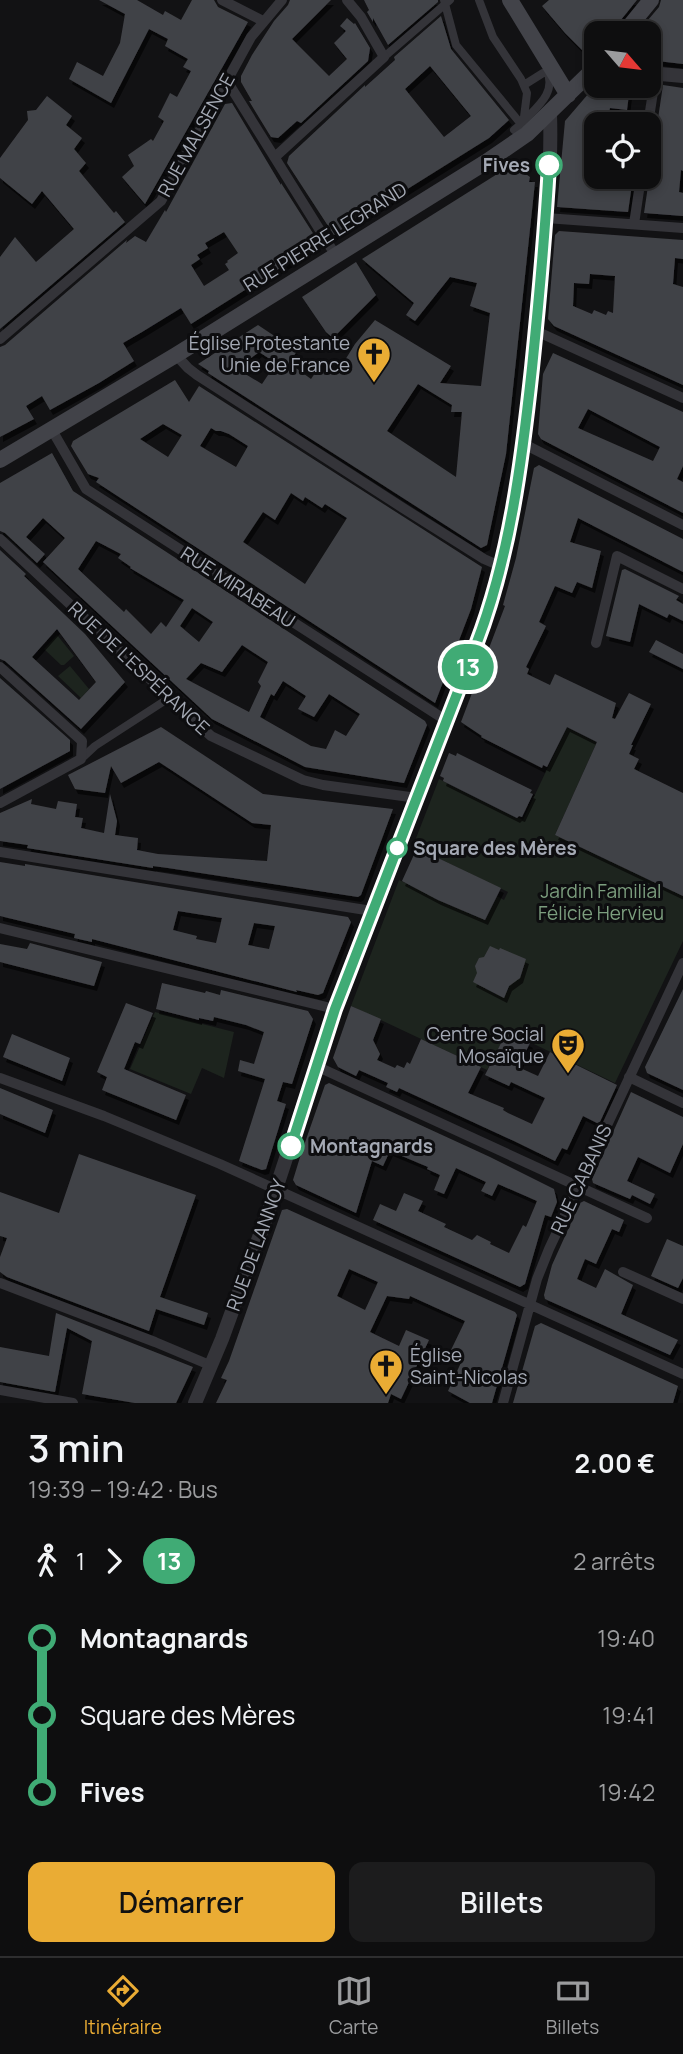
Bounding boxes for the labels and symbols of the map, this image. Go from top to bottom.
north arrow [584,21,662,98]
street label: RUE MALSENCE [151,69,241,201]
place label: Fives [483,152,530,178]
marker: Fives [536,152,562,178]
street label: RUE PIERRE LEGRAND [238,176,412,298]
place label: Église Protestante Unie de France [189,330,350,378]
church icon: Église Protestante Unie de France [355,335,393,384]
street label: RUE MIRABEAU [176,540,300,634]
street label: RUE DE L'ESPÉRANCE [63,596,215,740]
line badge: 13 [436,644,500,690]
place label: Square des Mères [413,835,577,861]
marker: Square des Mères [387,838,407,858]
park label: Jardin Familial Félicie Hervieu [538,878,664,926]
place label: Centre Social Mosaïque [427,1021,544,1069]
theatre icon: Centre Social Mosaïque [549,1026,587,1075]
street label: RUE CABANIS [544,1120,618,1238]
marker: Montagnards [278,1133,304,1159]
place label: Montagnards [310,1133,433,1159]
street label: RUE DE LANNOY [220,1175,292,1315]
place label: Église Saint-Nicolas [410,1342,527,1390]
church icon: Église Saint-Nicolas [367,1347,405,1396]

